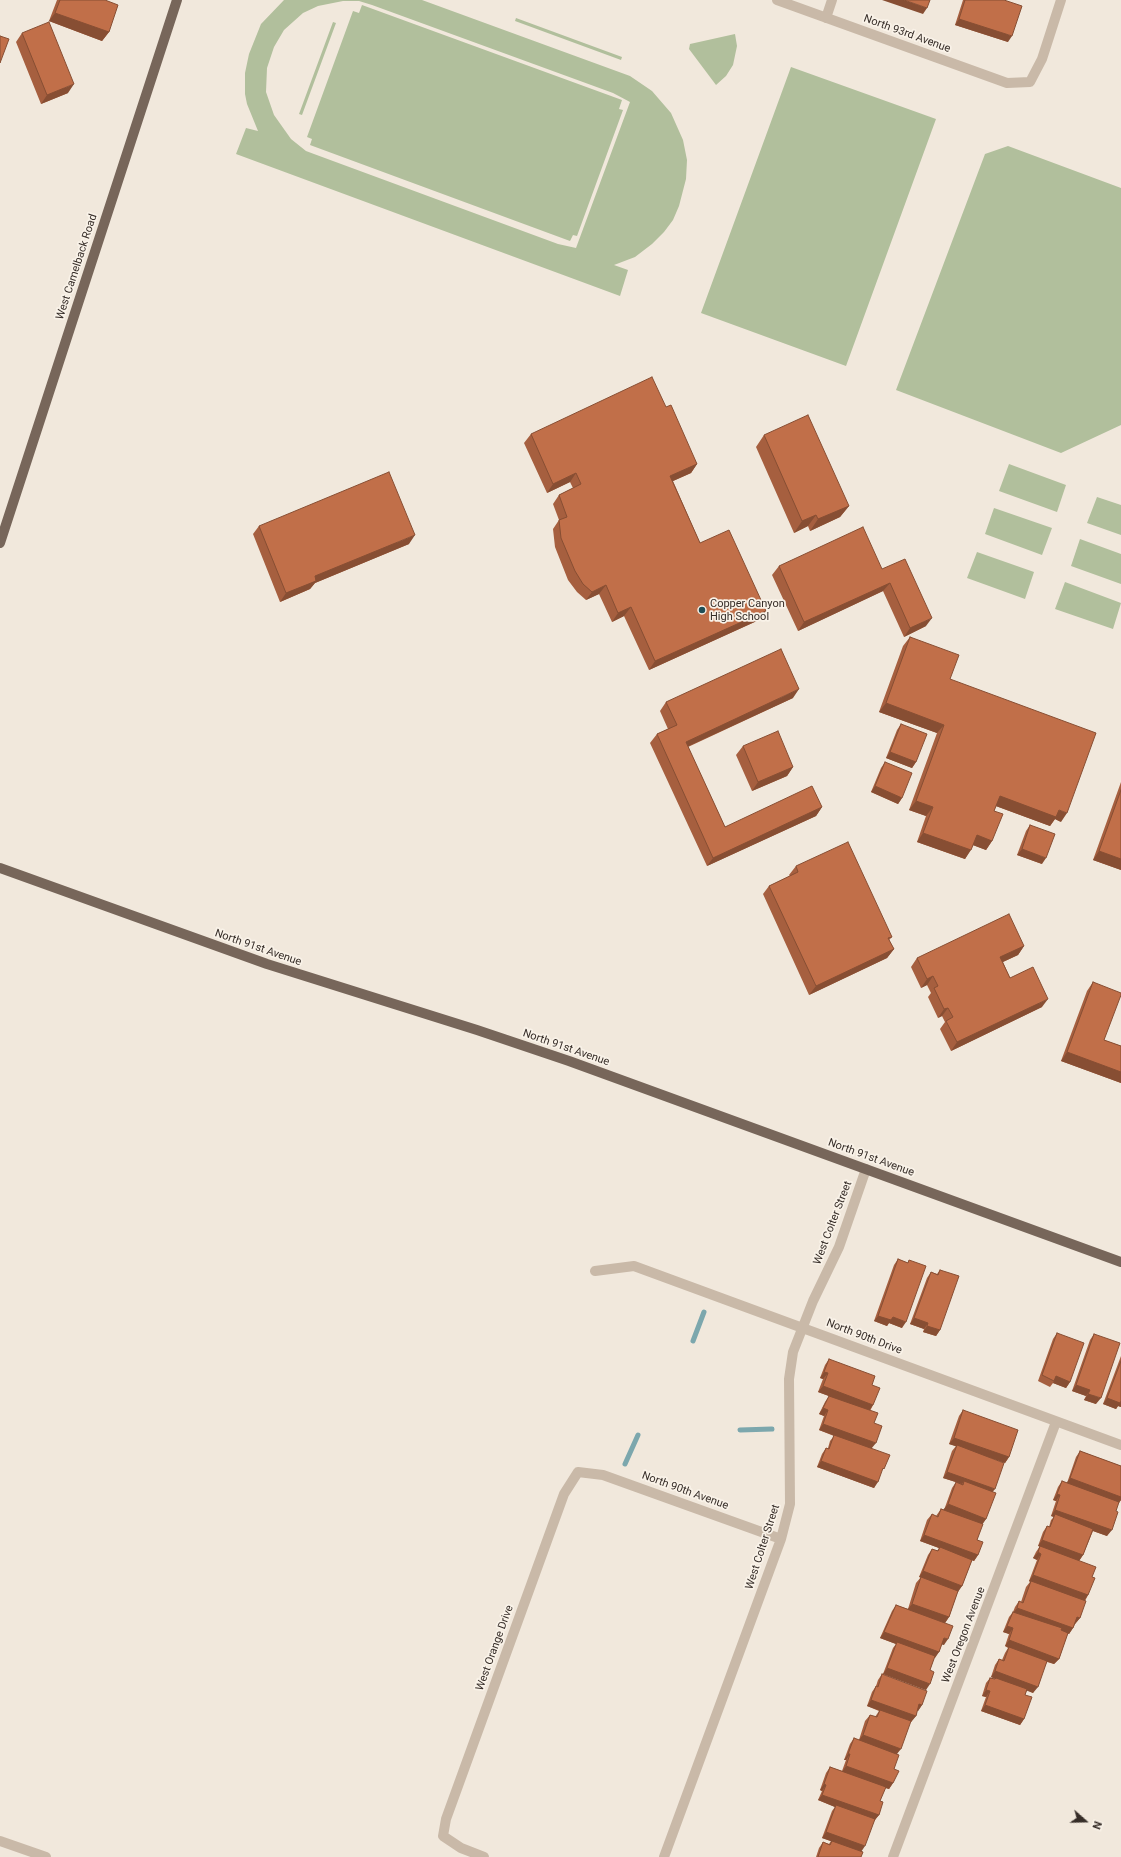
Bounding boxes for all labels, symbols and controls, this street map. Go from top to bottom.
street label: North 93rd Avenue [862,12,952,56]
street label: West Camelback Road [54,213,100,321]
place label: Copper Canyon High School [710,597,785,623]
marker: Copper Canyon High School [697,605,707,615]
street label: North 91st Avenue [213,927,303,969]
street label: North 91st Avenue [521,1027,611,1069]
street label: North 91st Avenue [826,1136,916,1180]
street label: West Colter Street [811,1179,855,1267]
street label: North 90th Drive [824,1317,904,1357]
street label: North 90th Avenue [640,1469,730,1513]
street label: West Colter Street [743,1503,783,1591]
street label: West Oregon Avenue [940,1585,988,1685]
street label: West Orange Drive [473,1603,517,1693]
north arrow [1065,1801,1105,1841]
text: N [1089,1819,1104,1831]

